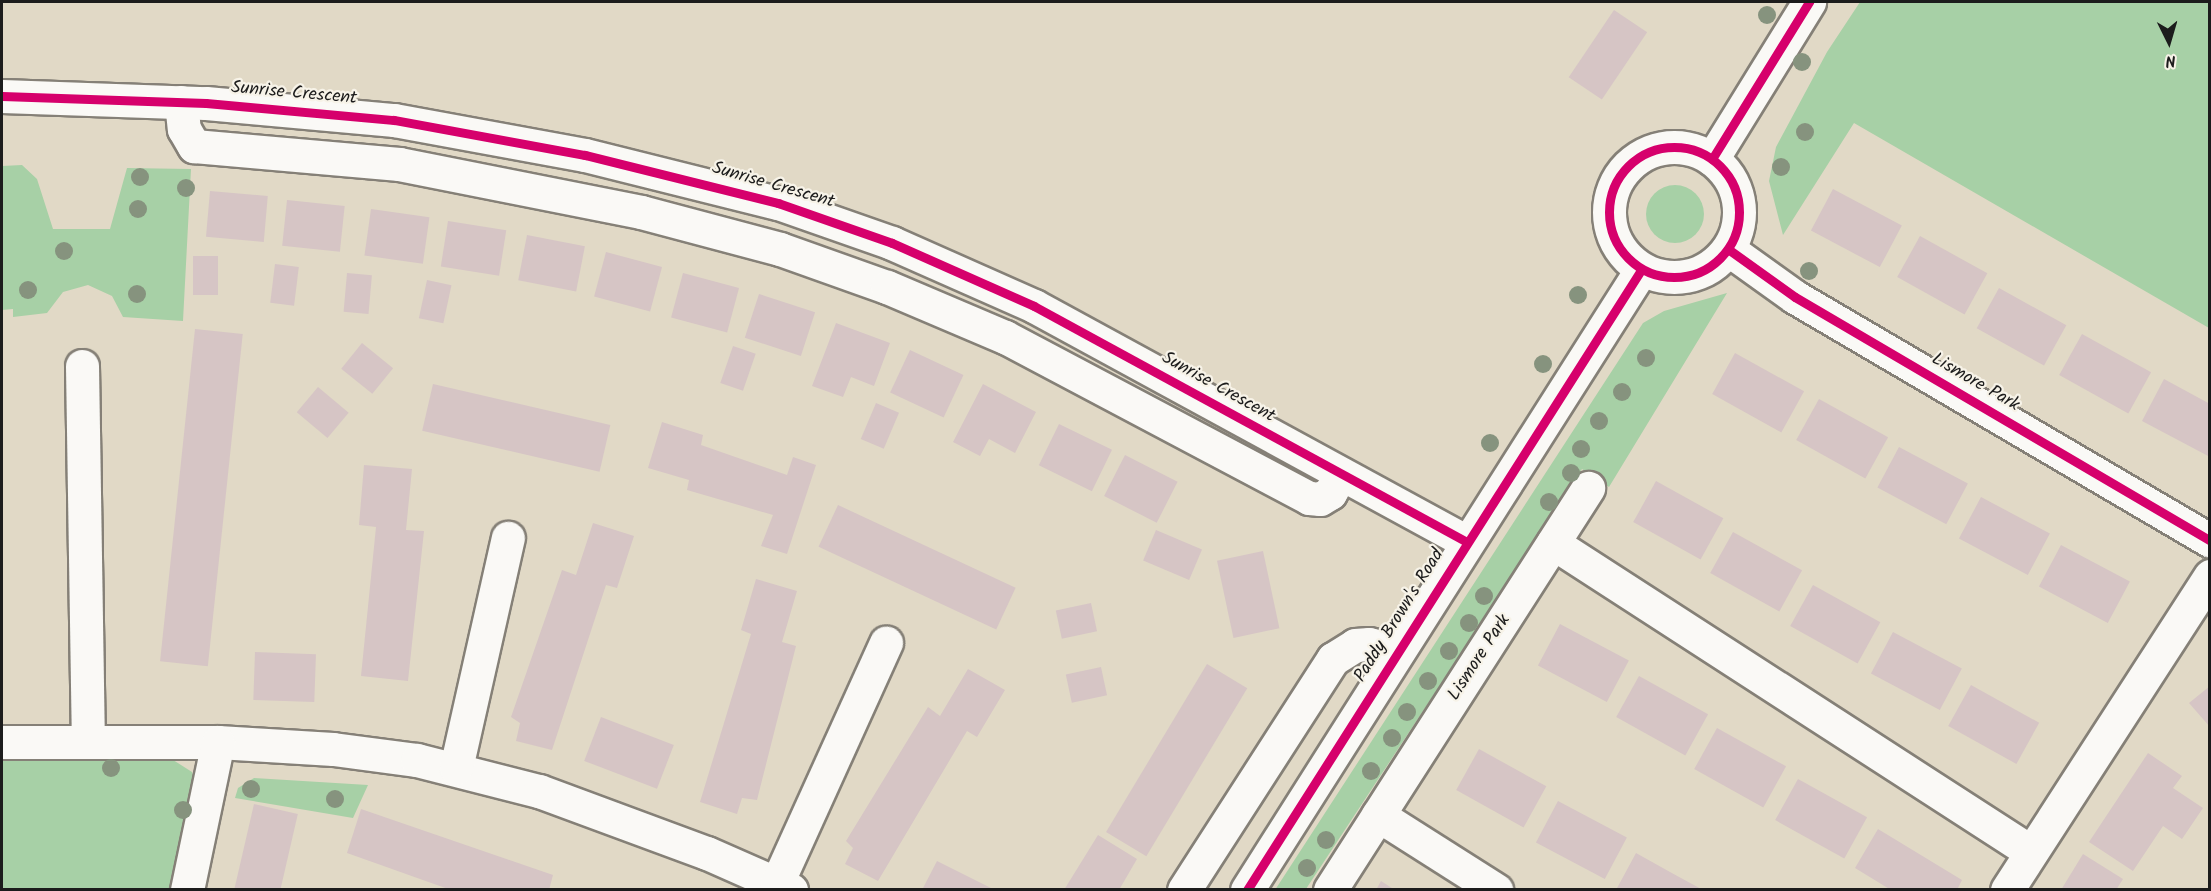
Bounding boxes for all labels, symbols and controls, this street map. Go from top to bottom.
north arrow [2139,12,2199,72]
text: N [2164,48,2177,73]
street label: Sunrise Crescent [230,78,358,110]
street label: Sunrise Crescent [709,158,837,214]
street label: Sunrise Crescent [1158,348,1278,428]
street label: Lismore Park [1927,349,2023,417]
street label: Paddy Brown's Road [1350,546,1450,686]
street label: Lismore Park [1444,611,1516,705]

